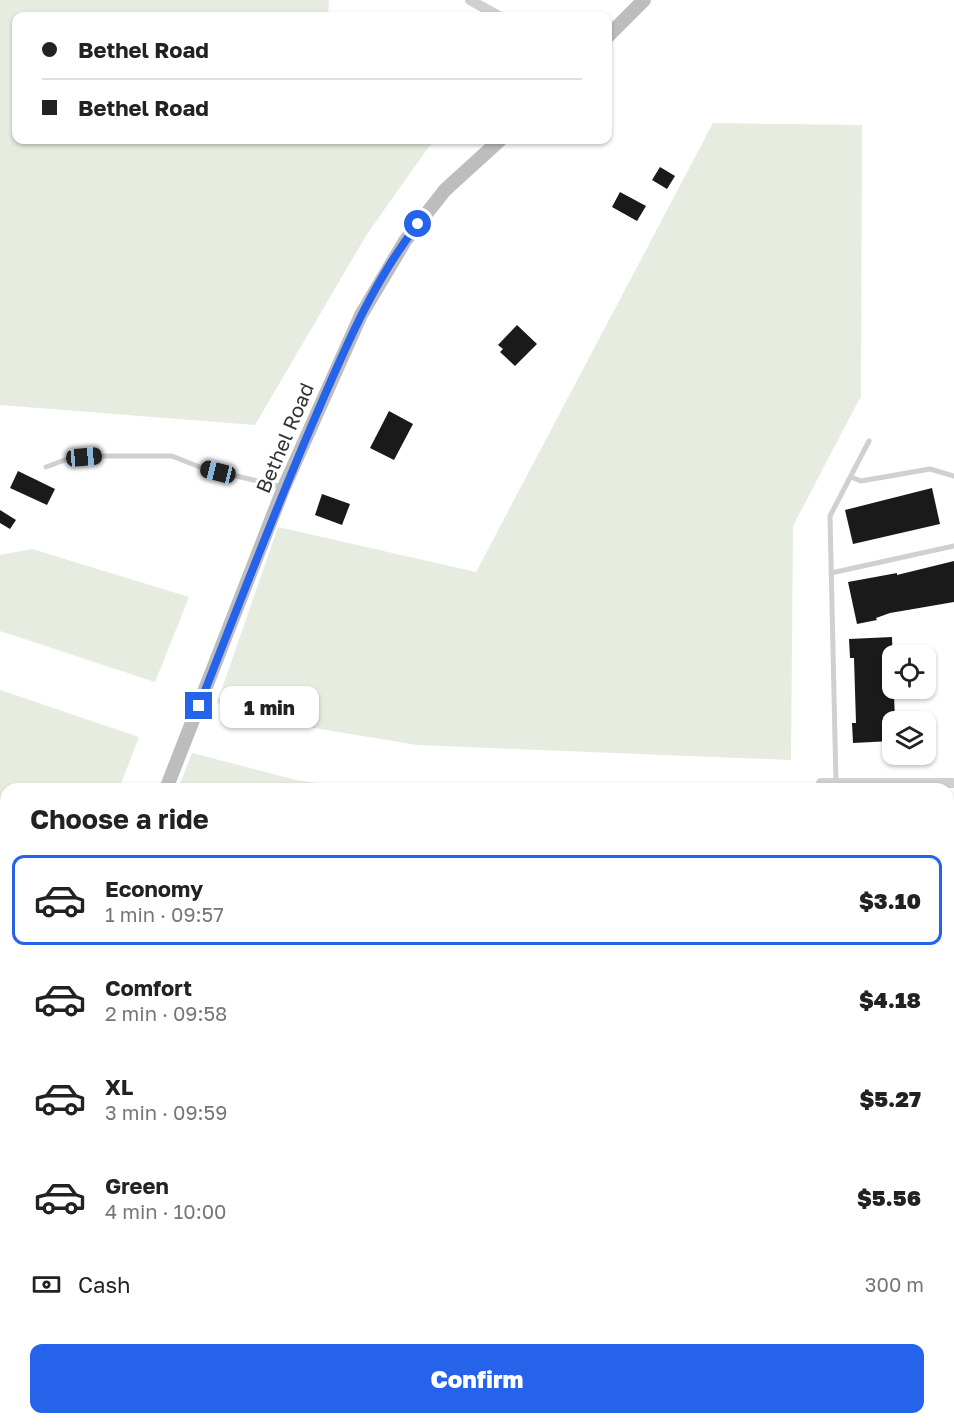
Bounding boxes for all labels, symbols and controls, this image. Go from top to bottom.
text: Bethel Road [78,36,209,63]
text: Bethel Road [78,94,209,121]
route start [404,210,431,237]
street label: Bethel Road [250,379,318,496]
car [65,446,103,468]
car [198,459,238,485]
map controls [882,645,936,765]
button: locate [882,645,936,699]
callout: 1 min [220,685,319,727]
route end [185,692,212,719]
text: 1 min [244,695,295,719]
button: layers [882,711,936,765]
text: Choose a ride [30,803,209,835]
icon: car [33,873,87,927]
text: Economy [105,875,203,902]
text: $3.10 [859,887,921,914]
text: 1 min · 09:57 [105,902,224,926]
icon: car [33,972,87,1026]
text: Comfort [105,974,192,1001]
text: $4.18 [859,986,921,1013]
text: 2 min · 09:58 [105,1001,227,1025]
icon: car [33,1071,87,1125]
text: XL [105,1073,133,1100]
text: $5.27 [859,1085,921,1112]
text: 3 min · 09:59 [105,1100,227,1124]
icon: car [33,1170,87,1224]
text: Green [105,1172,169,1199]
text: $5.56 [857,1184,921,1211]
text: 4 min · 10:00 [105,1199,226,1223]
icon: cash [30,1268,63,1301]
text: Cash [78,1271,131,1298]
text: 300 m [865,1272,924,1296]
button: Confirm [30,1344,924,1413]

